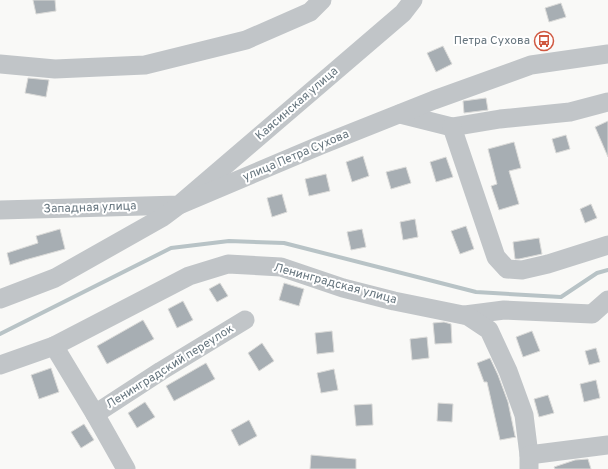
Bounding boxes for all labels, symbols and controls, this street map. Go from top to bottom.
bus stop icon: Петра Сухова [533,30,555,52]
place label: Петра Сухова [454,33,530,49]
street label: Каясинская улица [252,64,342,144]
street label: улица Петра Сухова [241,126,351,186]
street label: Западная улица [43,198,137,218]
street label: Ленинградская улица [272,260,398,308]
street label: Ленинградский переулок [103,321,237,413]

